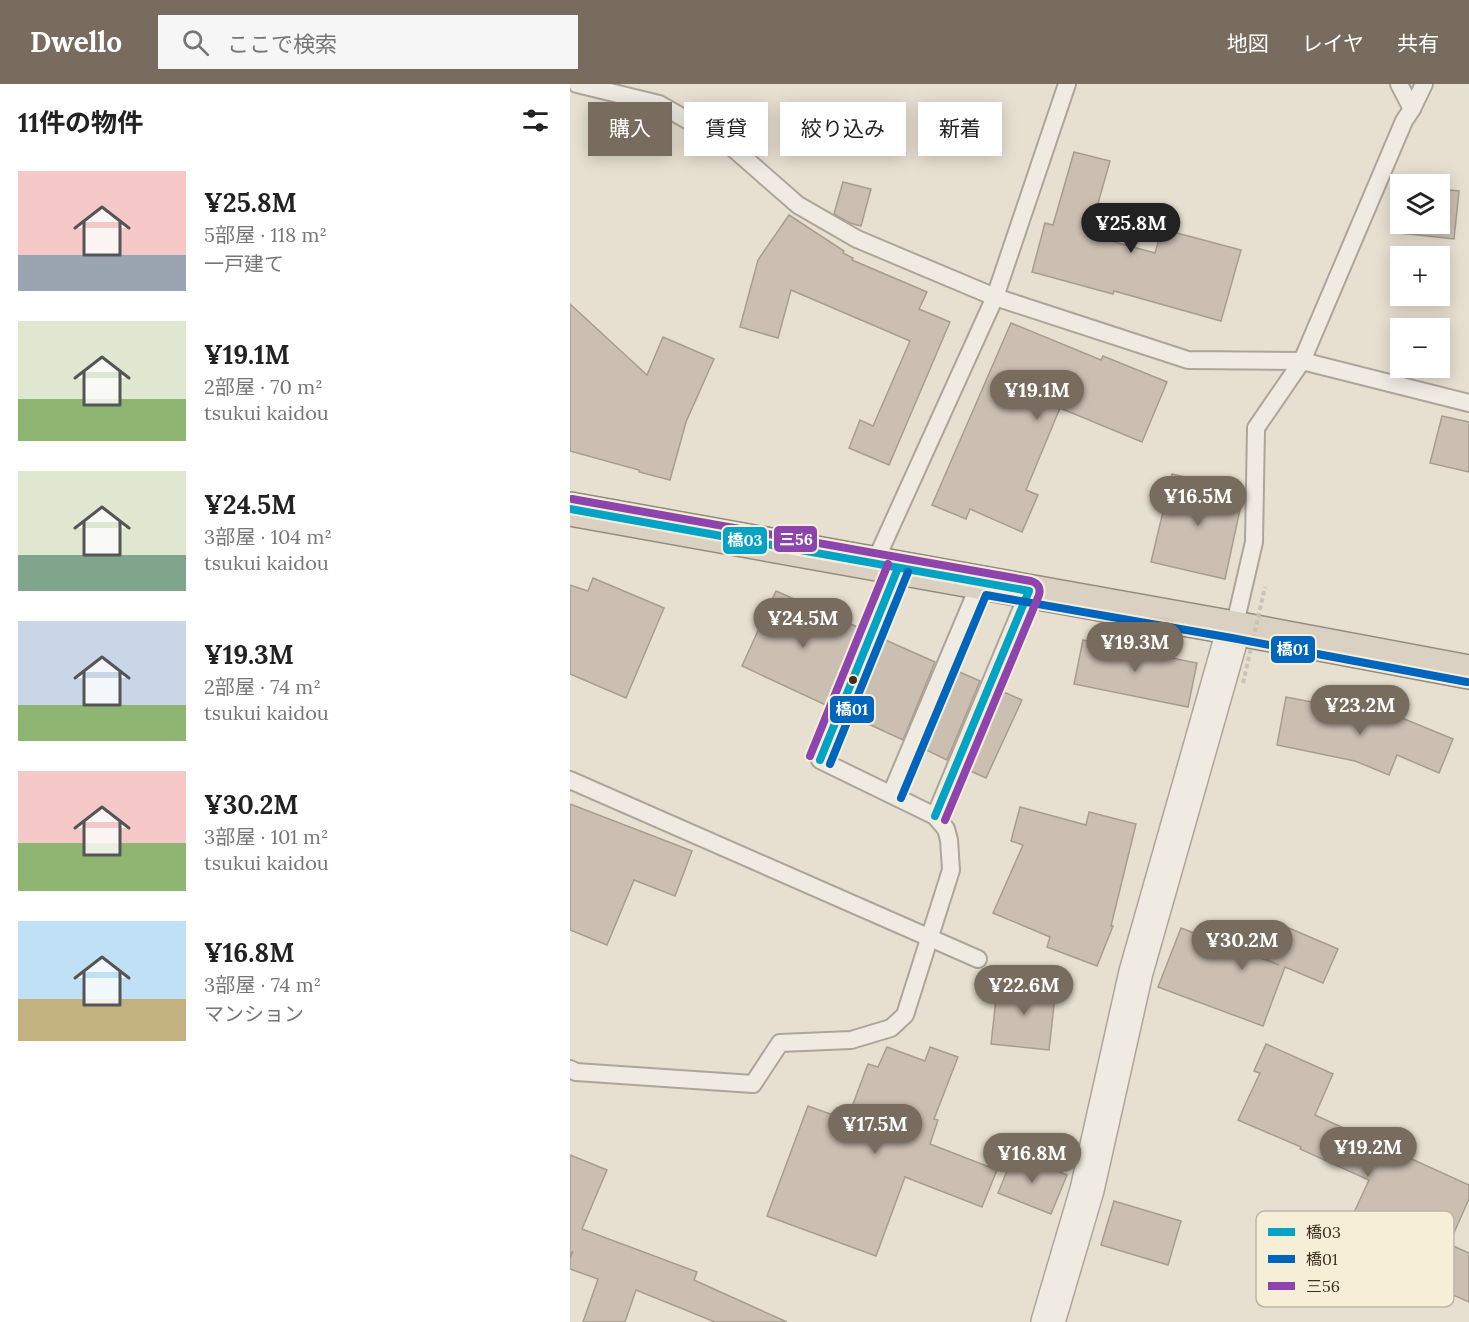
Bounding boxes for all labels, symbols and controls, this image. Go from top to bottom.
search box [158,15,578,69]
text: Dwello [30,24,122,60]
icon: search [179,26,212,59]
text: ここで検索 [227,30,337,58]
text: 地図 [1227,30,1269,57]
text: レイヤ [1302,30,1364,57]
text: 共有 [1397,30,1439,57]
chip: 購入 [588,102,672,156]
chip: 賃貸 [684,102,768,156]
chip: 絞り込み [780,102,906,156]
chip: 新着 [918,102,1002,156]
icon: filters [519,104,552,137]
text: 11件の物件 [18,106,143,139]
map controls [1390,174,1450,378]
button: layers [1390,174,1450,234]
text: ¥25.8M [204,186,297,219]
icon: home [66,195,138,267]
pin: ¥25.8M [1082,203,1180,254]
text: ¥25.8M [1095,210,1167,235]
text: 5部屋 · 118 m² [204,222,327,247]
button: + [1390,246,1450,306]
text: 一戸建て [204,251,284,276]
button: − [1390,318,1450,378]
text: ¥19.1M [204,338,290,371]
icon: home [66,345,138,417]
pin: ¥19.1M [988,370,1086,421]
text: 2部屋 · 70 m² [204,374,323,399]
text: ¥19.1M [1004,377,1070,402]
text: tsukui kaidou [204,400,329,425]
pin: ¥16.5M [1149,476,1247,527]
text: ¥16.5M [1164,483,1232,508]
text: ¥24.5M [204,488,296,521]
icon: home [66,495,138,567]
text: 3部屋 · 104 m² [204,524,332,549]
line badge: 三56 [773,525,818,553]
line badge: 橋03 [722,526,768,555]
text: 三56 [779,529,813,549]
text: 橋03 [727,530,763,550]
text: tsukui kaidou [204,550,329,575]
pin: ¥24.5M [754,598,852,649]
text: ¥24.5M [768,605,838,630]
pin: ¥19.3M [1086,622,1184,673]
text: ¥19.3M [1100,629,1170,654]
line badge: 橋01 [1270,635,1316,664]
text: ¥19.3M [204,638,294,671]
text: 橋01 [1277,639,1309,659]
icon: home [66,645,138,717]
text: 2部屋 · 74 m² [204,674,321,699]
unlabelled marker [847,674,859,686]
pin: ¥23.2M [1311,685,1409,736]
text: ¥23.2M [1324,692,1396,717]
line badge: 橋01 [829,695,875,724]
text: 橋01 [836,699,868,719]
text: tsukui kaidou [204,700,329,725]
text: ¥30.2M [204,788,299,821]
icon: home [66,795,138,867]
text: 3部屋 · 101 m² [204,824,328,849]
text: tsukui kaidou [204,850,329,875]
pin: ¥30.2M [1193,920,1291,971]
text: ¥30.2M [1206,927,1278,952]
text: ¥16.8M [204,936,294,969]
icon: home [66,945,138,1017]
pin: ¥22.6M [975,965,1073,1016]
text: 3部屋 · 74 m² [204,972,321,997]
text: ¥22.6M [988,972,1060,997]
text: マンション [204,1001,304,1026]
pin: ¥17.5M [826,1104,924,1155]
text: ¥17.5M [842,1111,908,1136]
pin: ¥19.2M [1319,1127,1417,1178]
pin: ¥16.8M [983,1133,1081,1184]
text: ¥19.2M [1334,1134,1402,1159]
text: ¥16.8M [997,1140,1067,1165]
legend [1256,1211,1454,1307]
text: 橋03 [1306,1222,1341,1242]
text: 橋01 [1306,1249,1338,1269]
text: 三56 [1306,1276,1340,1296]

